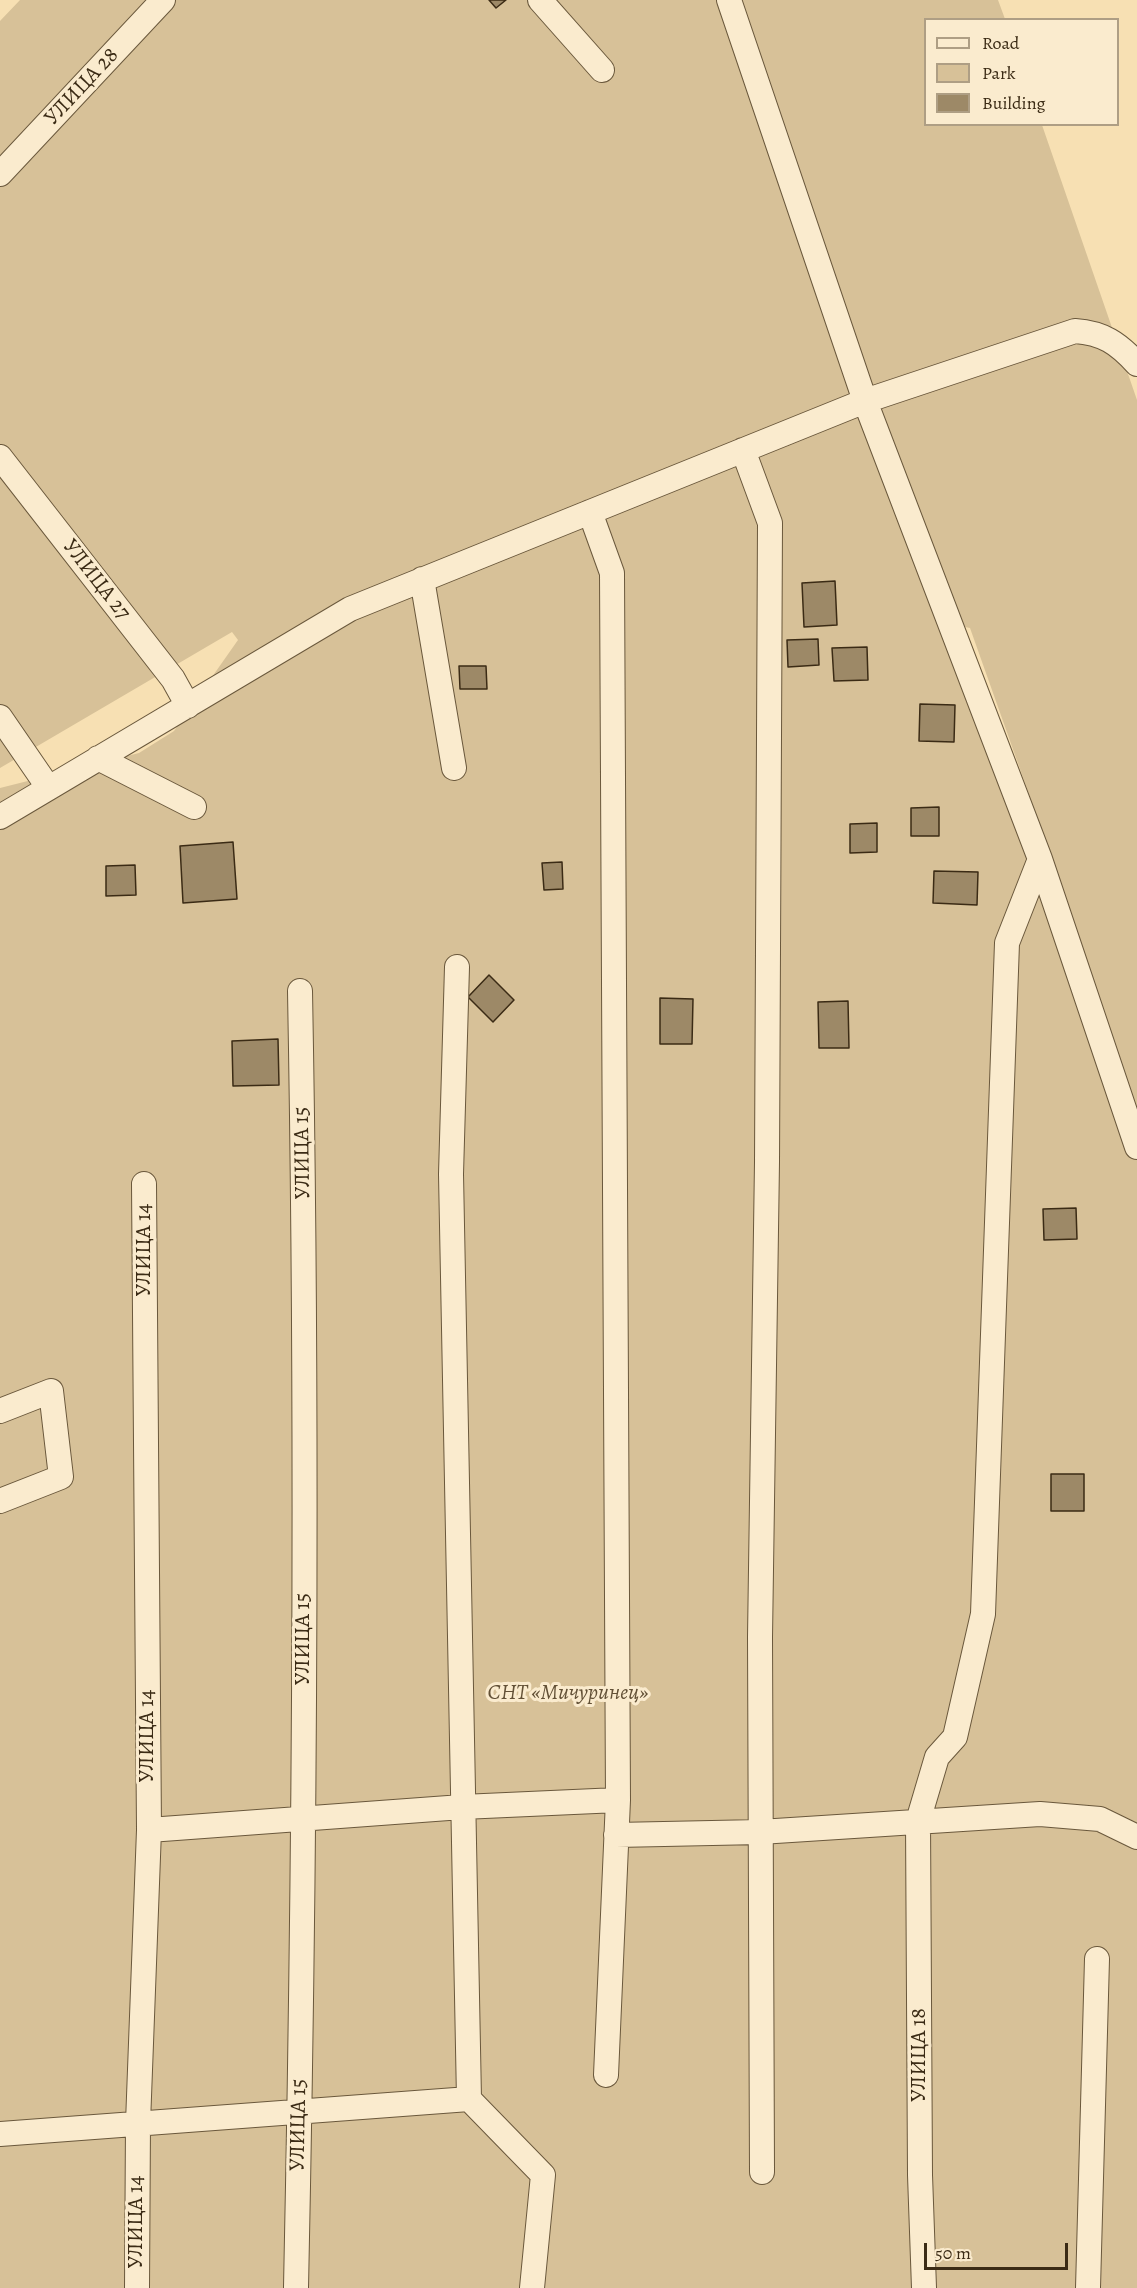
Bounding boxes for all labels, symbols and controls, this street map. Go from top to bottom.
legend [924,18,1119,126]
text: Road [982,31,1019,55]
street label: УЛИЦА 28 [39,43,125,131]
text: Park [982,61,1016,85]
text: Building [982,91,1046,115]
street label: УЛИЦА 27 [56,534,136,626]
street label: УЛИЦА 15 [289,1106,317,1200]
street label: УЛИЦА 14 [132,1203,158,1297]
street label: УЛИЦА 15 [291,1593,317,1685]
park label: СНТ «Мичуринец» [488,1681,648,1707]
street label: УЛИЦА 14 [135,1689,161,1783]
street label: УЛИЦА 18 [907,2008,933,2102]
street label: УЛИЦА 15 [285,2078,313,2172]
street label: УЛИЦА 14 [124,2175,150,2269]
scale bar [927,2231,1071,2269]
text: 50 m [935,2241,971,2265]

